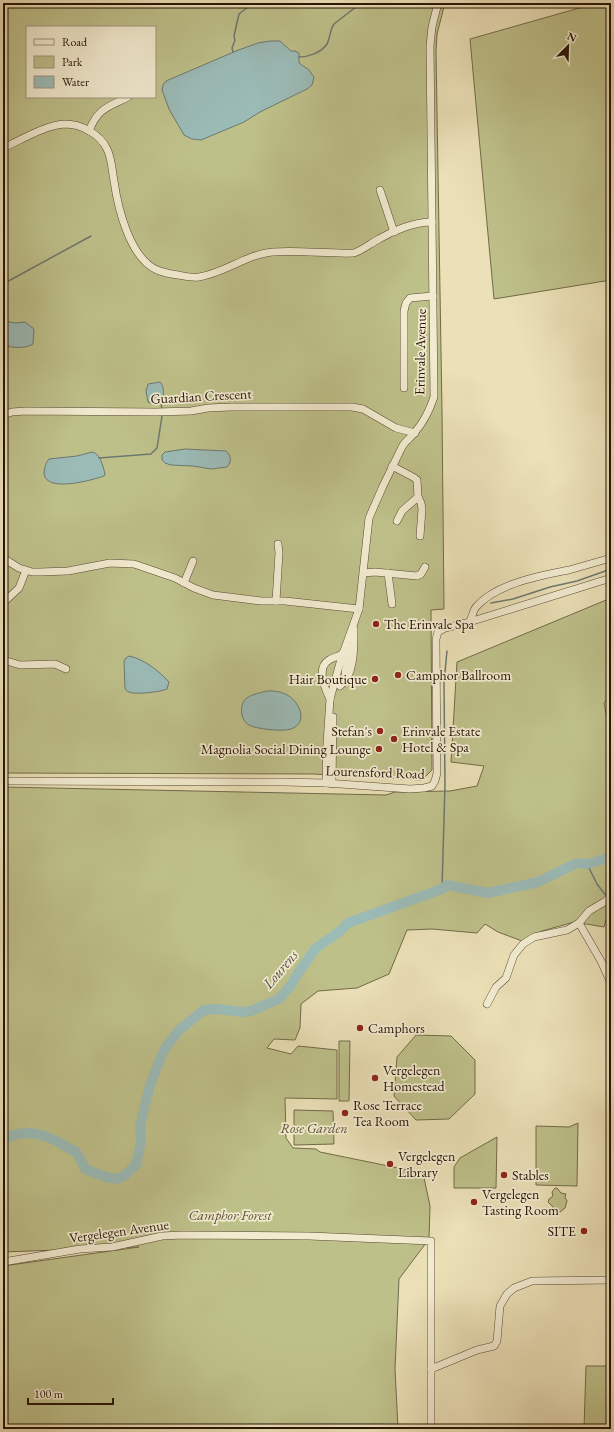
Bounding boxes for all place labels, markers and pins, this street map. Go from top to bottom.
place label: The Erinvale Spa [384,615,475,633]
marker: The Erinvale Spa [371,619,381,629]
place label: Camphor Ballroom [406,666,511,684]
place label: Hair Boutique [289,670,368,688]
marker: Camphor Ballroom [393,670,403,680]
marker: Hair Boutique [370,674,380,684]
place label: Stefan's [331,722,372,740]
place label: Erinvale Estate Hotel & Spa [402,722,481,756]
marker: Stefan's [375,726,385,736]
marker: Erinvale Estate Hotel & Spa [389,734,399,744]
place label: Magnolia Social Dining Lounge [201,740,372,758]
marker: Magnolia Social Dining Lounge [374,744,384,754]
place label: Camphors [368,1019,425,1037]
marker: Camphors [355,1023,365,1033]
place label: Vergelegen Homestead [383,1061,446,1095]
marker: Vergelegen Homestead [370,1073,380,1083]
place label: Rose Terrace Tea Room [353,1096,422,1130]
marker: Rose Terrace Tea Room [340,1108,350,1118]
place label: Vergelegen Library [398,1147,456,1181]
marker: Vergelegen Library [385,1159,395,1169]
place label: Stables [512,1166,549,1184]
marker: Stables [499,1170,509,1180]
place label: Vergelegen Tasting Room [482,1185,559,1219]
marker: Vergelegen Tasting Room [469,1197,479,1207]
place label: SITE [547,1222,576,1240]
marker: SITE [579,1226,589,1236]

